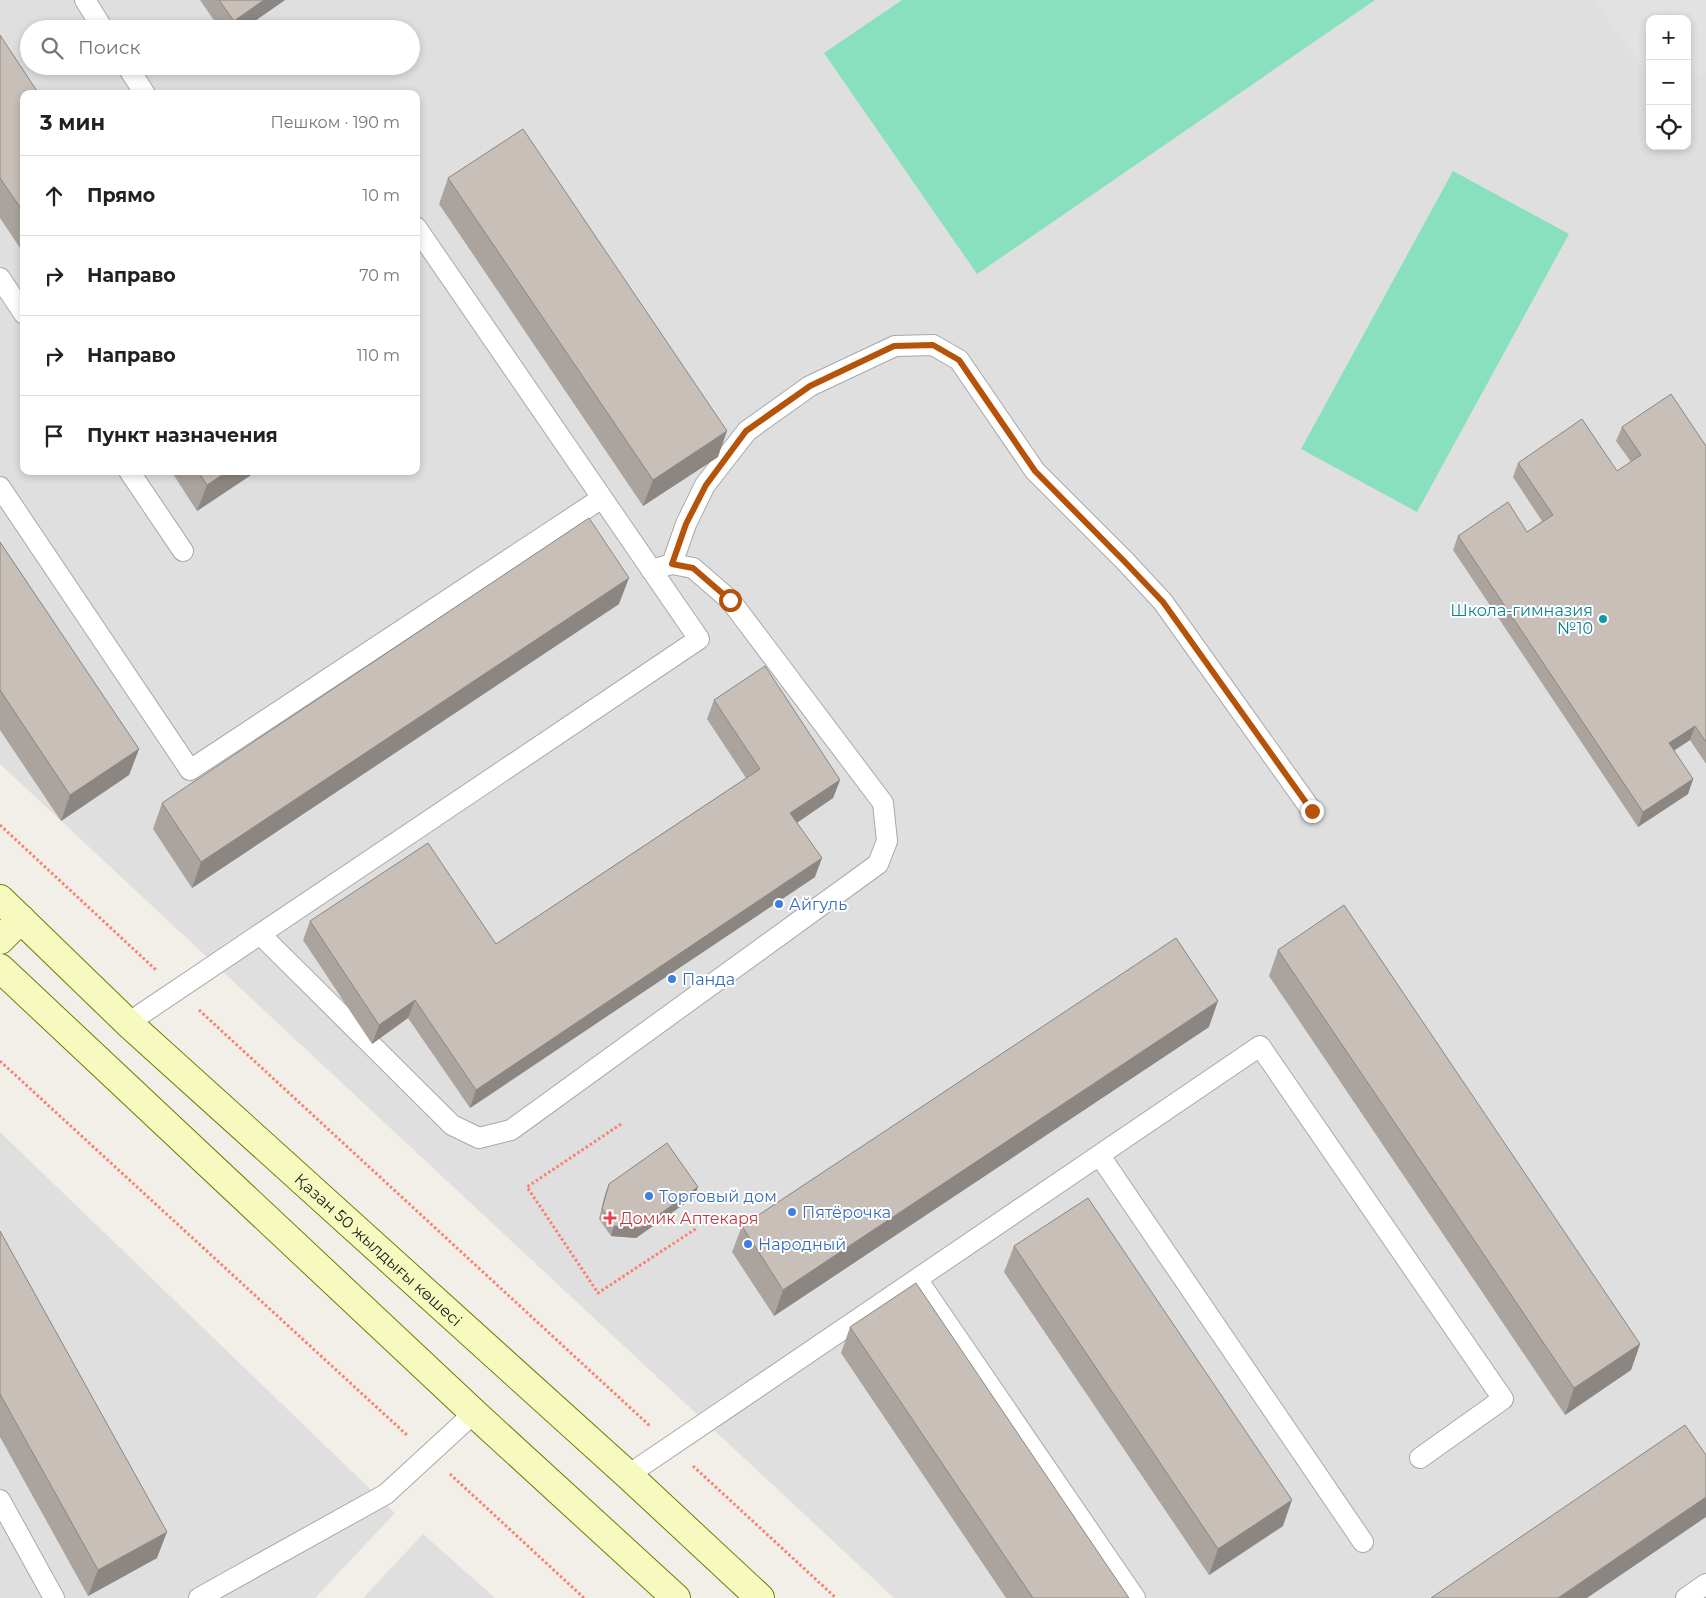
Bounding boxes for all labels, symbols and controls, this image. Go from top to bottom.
map controls [1646,15,1691,150]
button: + [1646,15,1691,60]
search box [20,20,420,75]
icon: search [38,34,66,62]
text: Поиск [78,36,141,59]
button: − [1646,60,1691,105]
button: locate [1646,105,1691,150]
text: 3 мин [40,110,105,135]
text: Пешком · 190 m [271,113,400,132]
icon: ahead [40,182,68,210]
text: Прямо [87,184,155,207]
text: 10 m [362,186,400,205]
icon: right [40,262,68,290]
text: Направо [87,264,176,287]
text: 70 m [359,266,400,285]
icon: right [40,342,68,370]
text: Направо [87,344,176,367]
text: 110 m [357,346,400,365]
icon: arrive [40,422,68,450]
text: Пункт назначения [87,424,278,447]
route start [719,589,742,612]
place label: Школа-гимназия №10 [1450,601,1593,638]
marker: Школа-гимназия №10 [1597,613,1609,625]
route end [1301,800,1324,823]
place label: Айгуль [789,895,847,914]
marker: Айгуль [773,898,785,910]
place label: Панда [682,970,735,989]
marker: Панда [666,973,678,985]
street label: Қазан 50 жылдығы көшесі [291,1169,466,1330]
place label: Торговый дом [659,1187,777,1206]
marker: Торговый дом [643,1190,655,1202]
place label: Пятёрочка [802,1203,891,1222]
marker: Пятёрочка [786,1206,798,1218]
place label: Домик Аптекаря [620,1209,758,1228]
marker: Домик Аптекаря [604,1212,616,1224]
place label: Народный [758,1235,846,1254]
marker: Народный [742,1238,754,1250]

